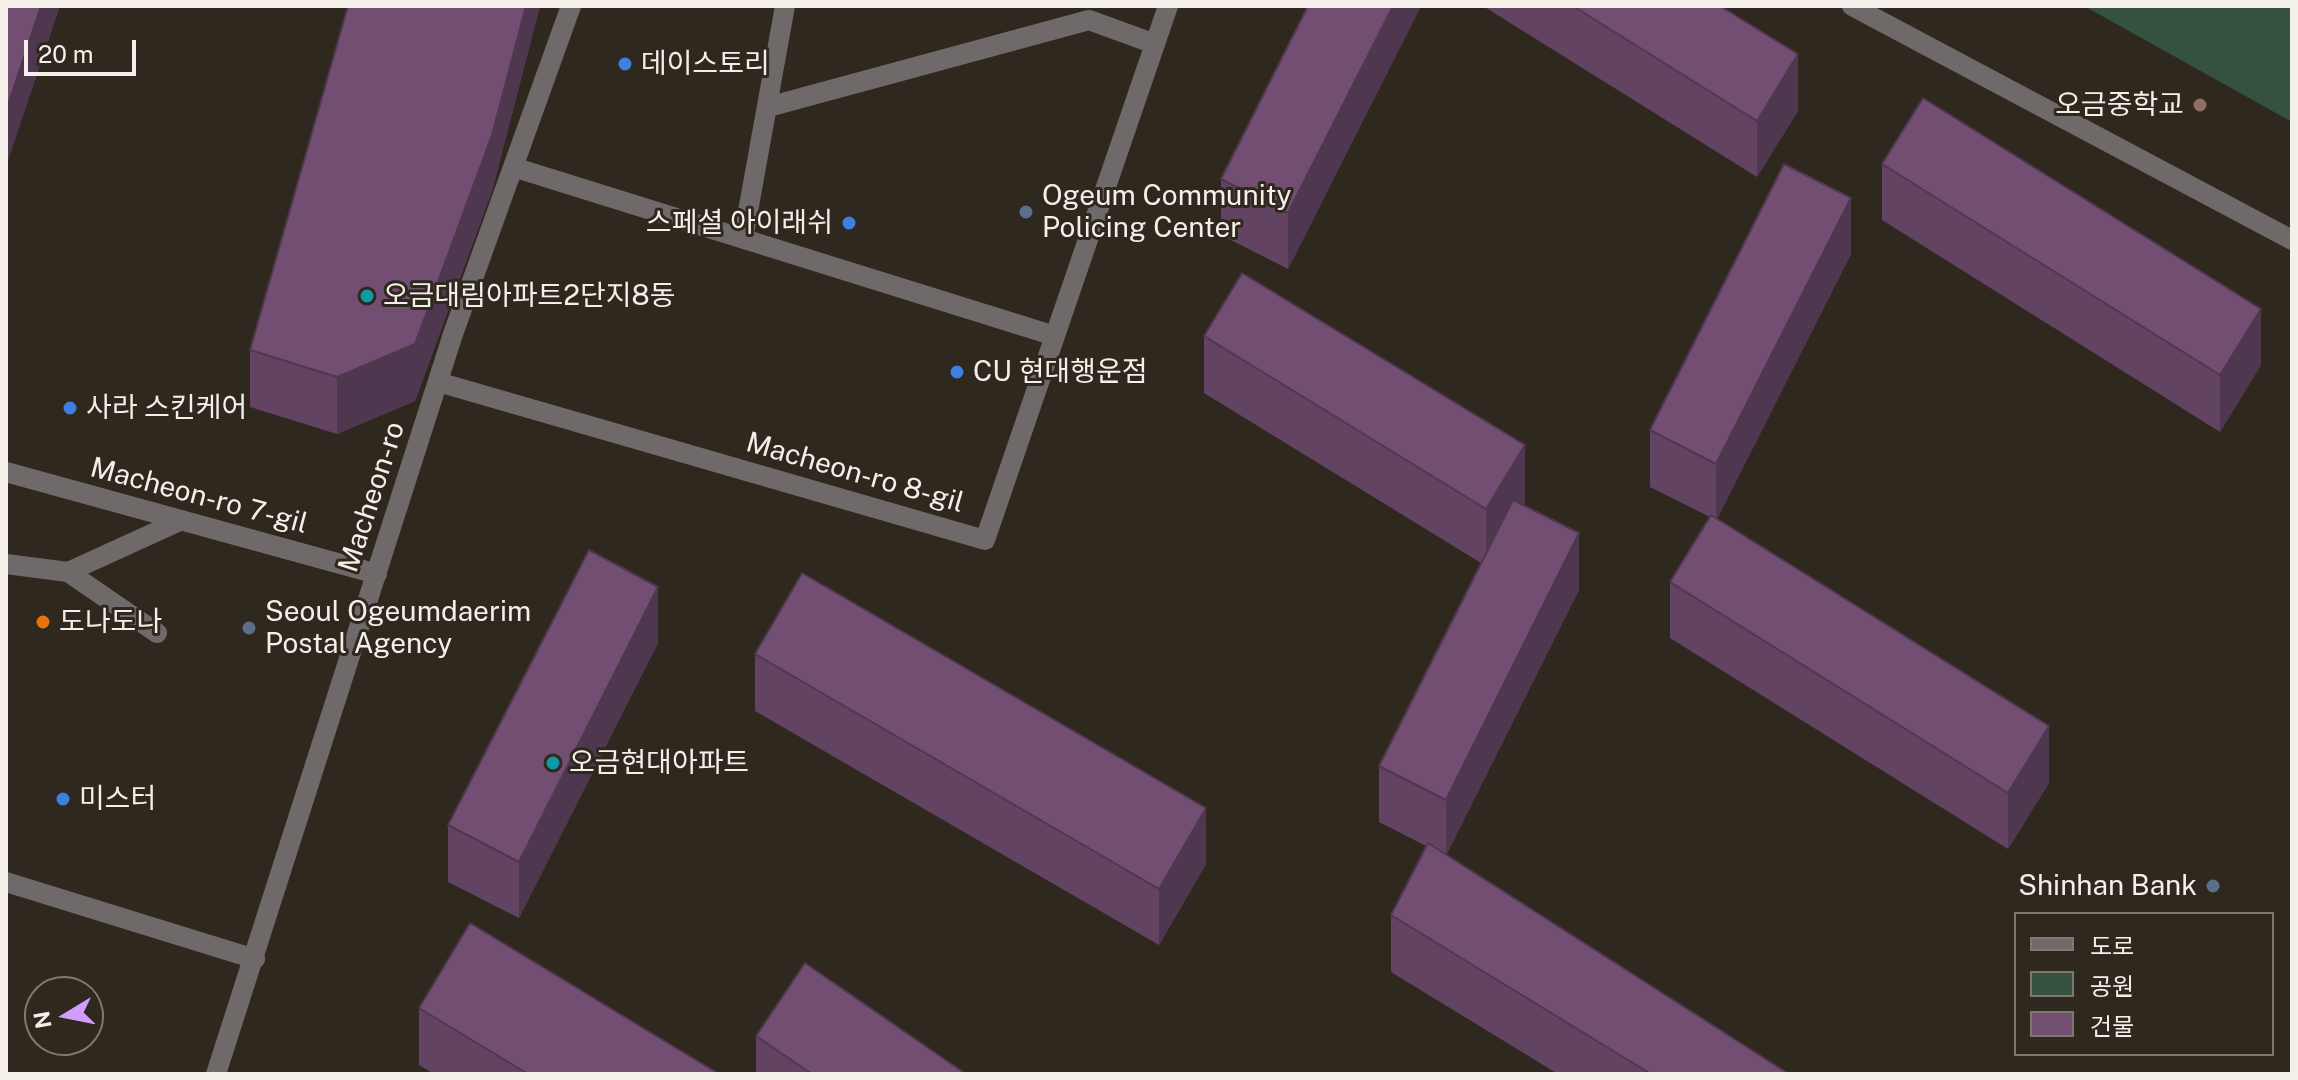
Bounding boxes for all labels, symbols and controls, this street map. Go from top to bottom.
scale bar [28,24,140,74]
text: 20 m [38,40,94,68]
place label: 데이스토리 [641,47,770,81]
marker: 데이스토리 [616,55,634,73]
place label: 오금중학교 [2055,88,2184,122]
marker: 오금중학교 [2191,96,2209,114]
place label: Ogeum Community Policing Center [1042,179,1292,245]
marker: Ogeum Community Policing Center [1017,203,1035,221]
place label: 스페셜 아이래쉬 [646,206,833,240]
marker: 스페셜 아이래쉬 [840,214,858,232]
place label: 오금대림아파트2단지8동 [383,279,675,313]
marker: 오금대림아파트2단지8동 [358,287,376,305]
place label: CU 현대행운점 [973,355,1147,389]
marker: CU 현대행운점 [948,363,966,381]
place label: 사라 스킨케어 [86,391,247,425]
marker: 사라 스킨케어 [61,399,79,417]
street label: Macheon-ro [332,417,412,577]
street label: Macheon-ro 8-gil [742,426,968,520]
street label: Macheon-ro 7-gil [87,451,311,541]
place label: Seoul Ogeumdaerim Postal Agency [265,595,531,661]
place label: 도나도나 [59,605,162,639]
marker: 도나도나 [34,613,52,631]
marker: Seoul Ogeumdaerim Postal Agency [240,619,258,637]
place label: 오금현대아파트 [569,746,749,780]
marker: 오금현대아파트 [544,754,562,772]
place label: 미스터 [79,782,156,816]
marker: 미스터 [54,790,72,808]
place label: Shinhan Bank [2018,869,2197,903]
marker: Shinhan Bank [2204,877,2222,895]
legend [2014,912,2274,1056]
text: 도로 [2090,932,2134,960]
text: 공원 [2090,972,2134,1000]
north arrow [24,976,104,1056]
text: N [28,1009,57,1031]
text: 건물 [2090,1012,2134,1040]

